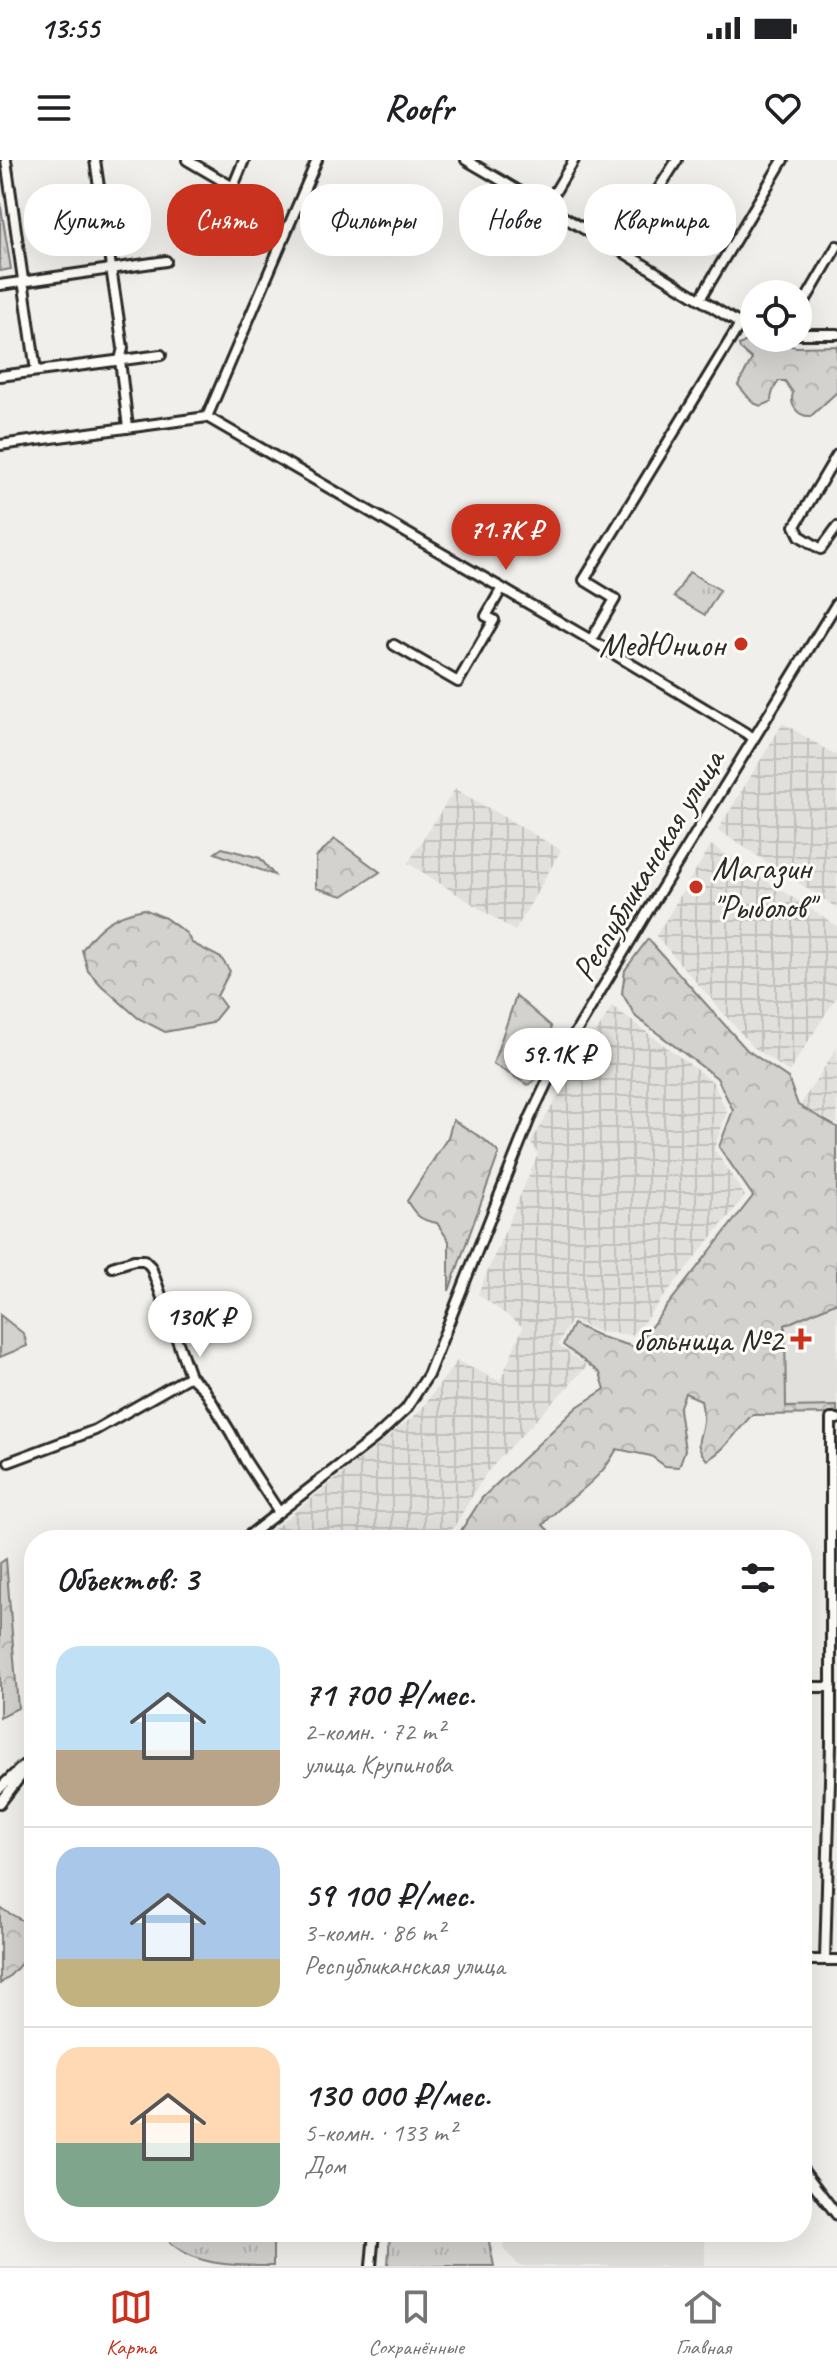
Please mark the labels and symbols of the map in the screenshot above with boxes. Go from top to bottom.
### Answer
pin: 71.7K ₽ [432,504,580,572]
place label: МедЮнион [599,623,728,666]
marker: МедЮнион [732,635,750,653]
street label: Республиканская улица [561,739,735,989]
place label: Магазин "Рыболов" [712,846,821,928]
marker: Магазин "Рыболов" [687,878,705,896]
pin: 59.1K ₽ [484,1028,632,1096]
pin: 130K ₽ [135,1291,265,1359]
place label: больница №2 [633,1318,786,1361]
marker: больница №2 [790,1328,812,1350]

